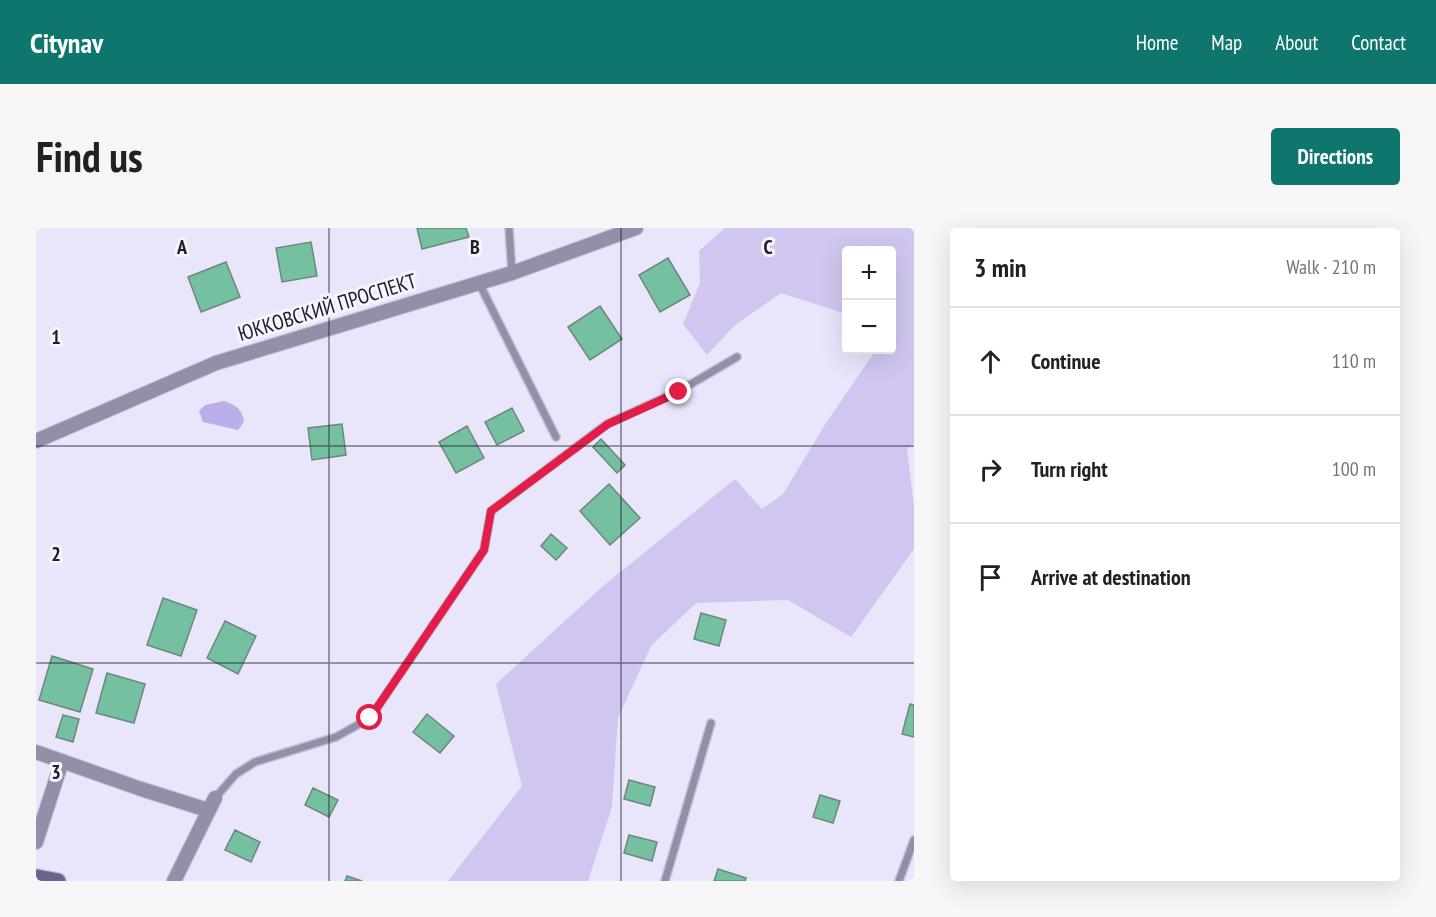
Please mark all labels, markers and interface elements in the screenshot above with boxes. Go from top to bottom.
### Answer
text: Citynav [30,24,103,61]
text: Home [1136,29,1178,56]
text: Map [1211,29,1242,56]
text: About [1275,29,1318,56]
text: Contact [1351,29,1406,56]
button: Directions [1271,128,1400,185]
text: Find us [36,129,143,184]
text: A [176,234,188,260]
text: B [470,234,480,260]
text: C [763,234,773,260]
map controls [842,246,896,354]
button: + [842,246,896,300]
text: 3 min [974,251,1027,284]
text: Walk · 210 m [1286,254,1376,280]
street label: ЮККОВСКИЙ ПРОСПЕКТ [235,267,420,347]
button: − [842,300,896,354]
text: 1 [51,324,61,350]
icon: ahead [974,345,1007,378]
text: Continue [1031,347,1101,375]
text: 110 m [1332,348,1376,374]
route end [665,378,691,404]
icon: right [974,453,1007,486]
text: Turn right [1031,455,1108,483]
text: 100 m [1332,456,1376,482]
text: 2 [51,541,61,567]
icon: arrive [974,561,1007,594]
text: Arrive at destination [1031,563,1191,591]
route start [356,704,382,730]
text: 3 [51,759,61,785]

